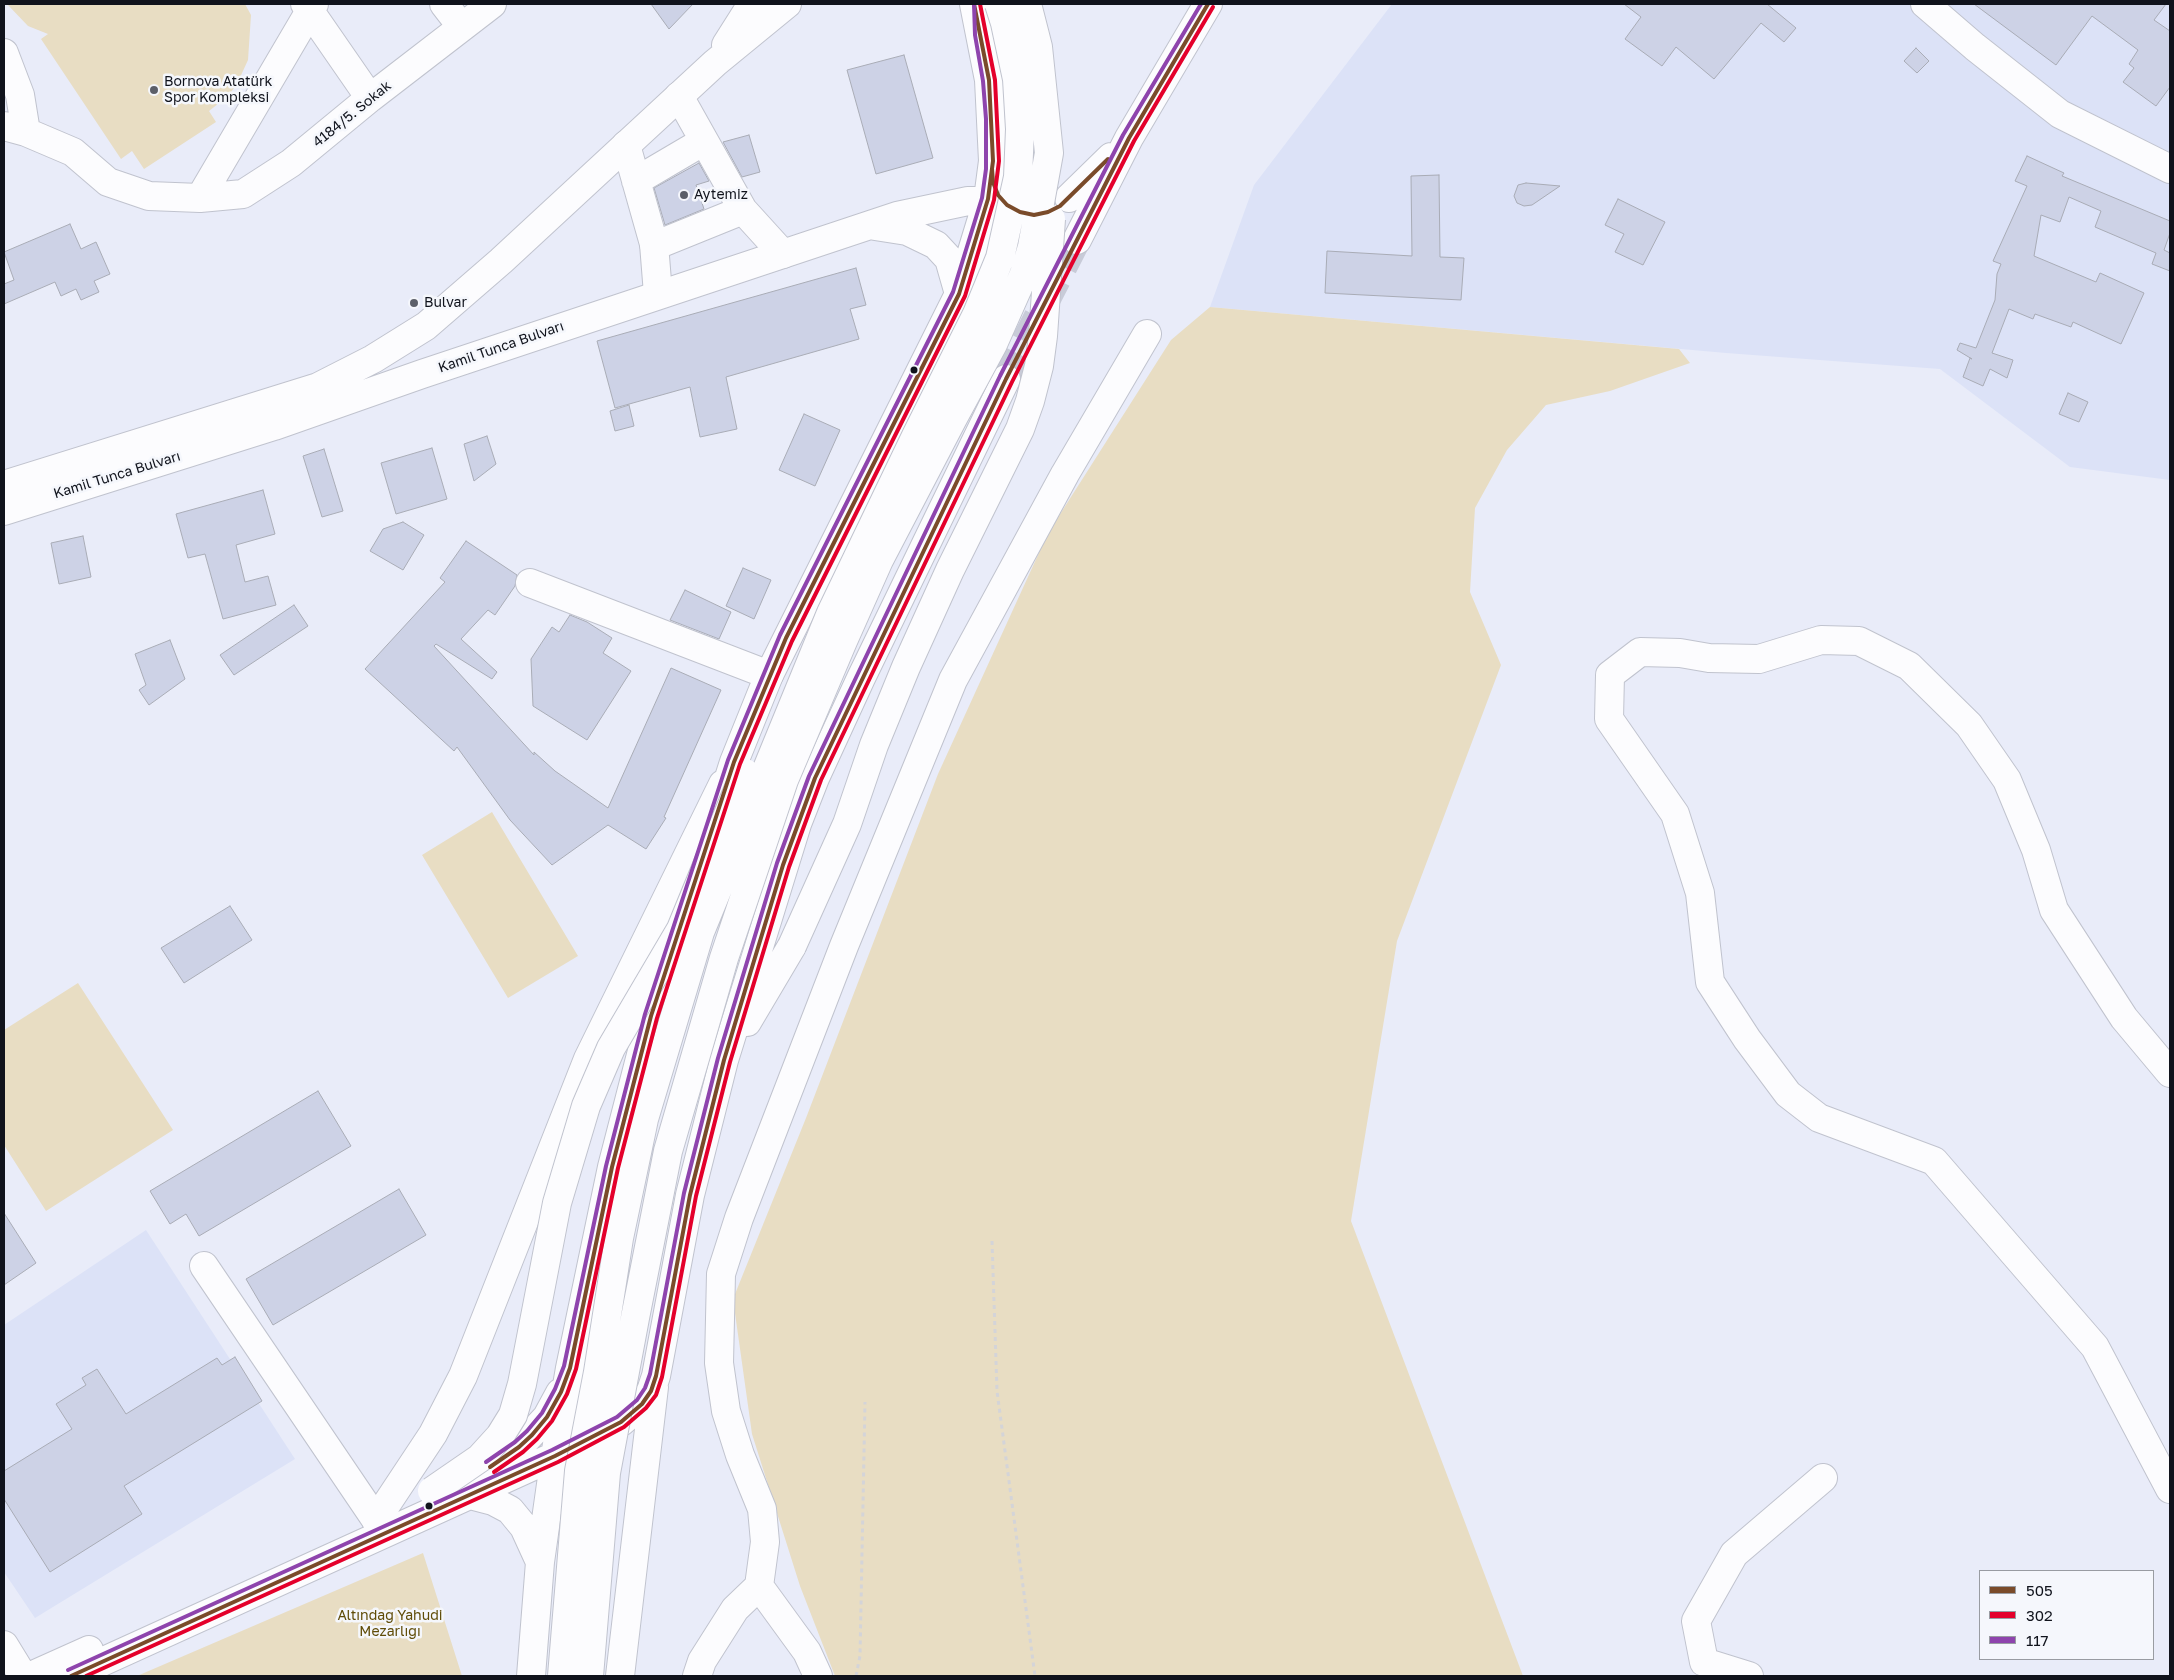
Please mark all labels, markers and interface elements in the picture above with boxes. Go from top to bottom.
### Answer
place label: Bornova Atatürk Spor Kompleksi [164,74,272,106]
street label: 4184/5. Sokak [309,77,395,151]
marker: Bornova Atatürk Spor Kompleksi [148,84,160,96]
place label: Aytemiz [694,187,748,203]
marker: Aytemiz [678,189,690,201]
place label: Bulvar [424,295,467,311]
marker: Bulvar [408,297,420,309]
street label: Kamil Tunca Bulvarı [436,318,566,376]
unlabelled marker [909,365,919,375]
street label: Kamil Tunca Bulvarı [52,448,182,502]
unlabelled marker [424,1501,434,1511]
legend [1979,1570,2154,1660]
text: 505 [2026,1581,2053,1599]
text: 302 [2026,1606,2053,1624]
park label: Altındağ Yahudi Mezarlığı [337,1608,443,1640]
text: 117 [2026,1631,2049,1649]

